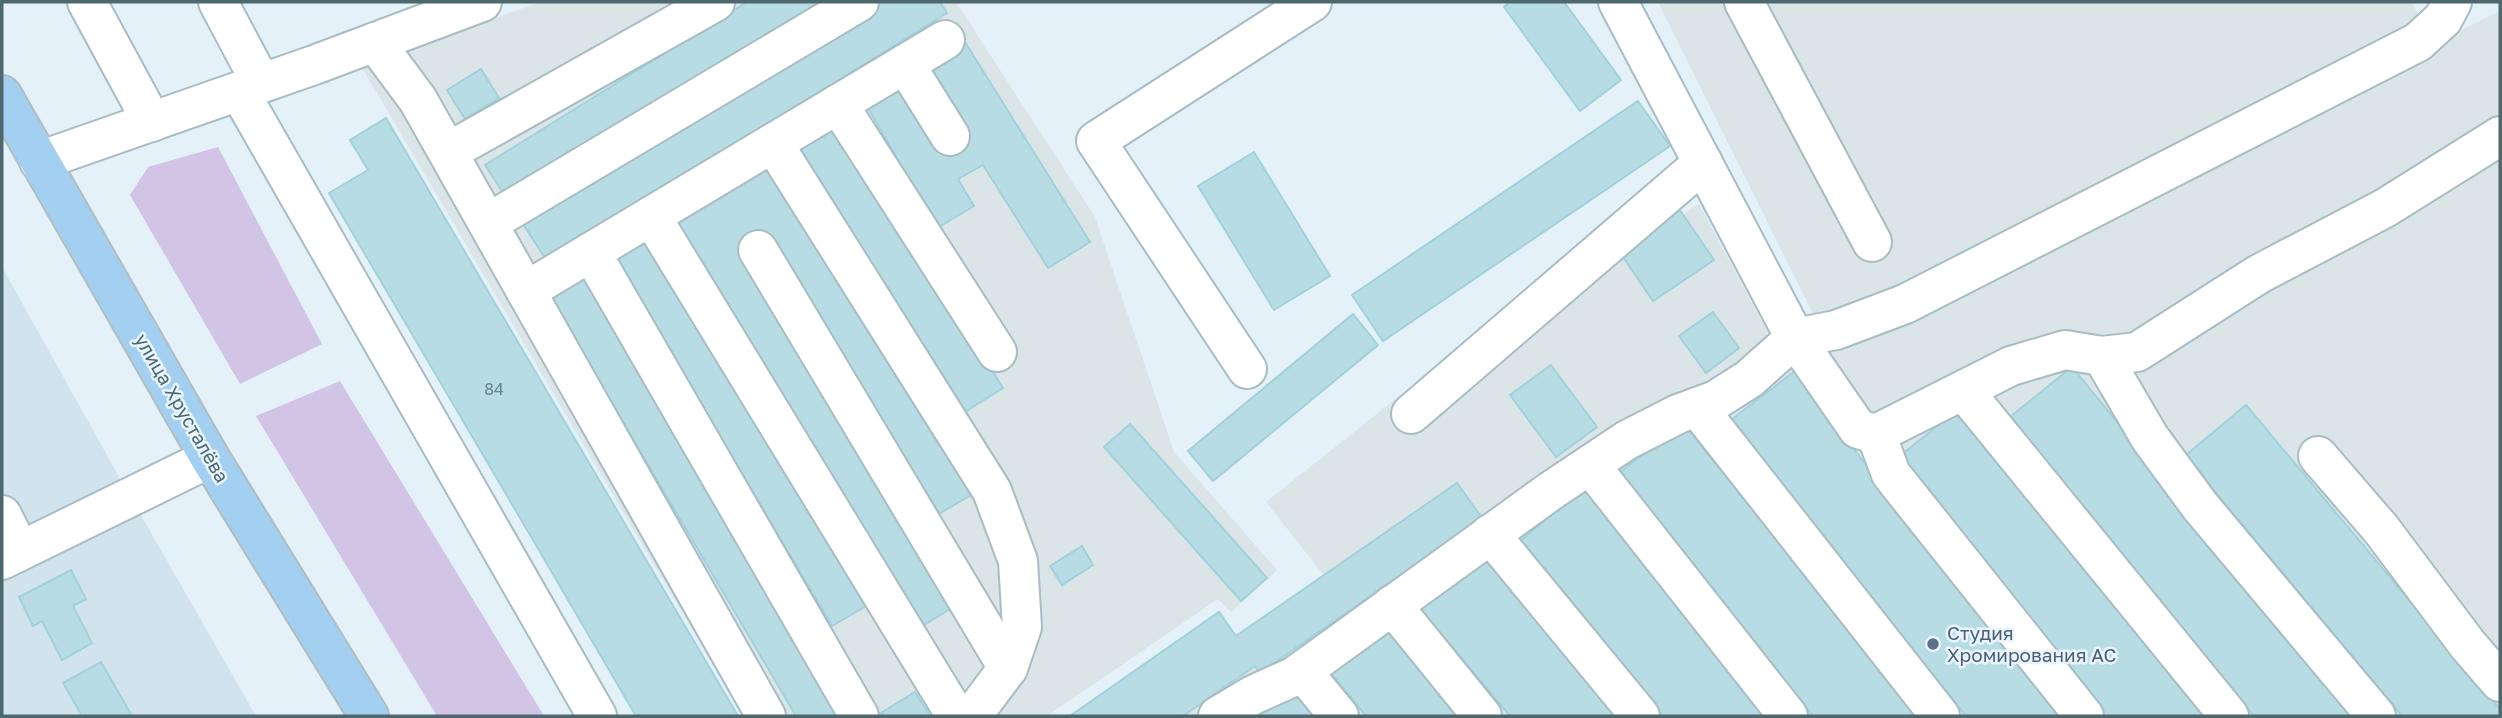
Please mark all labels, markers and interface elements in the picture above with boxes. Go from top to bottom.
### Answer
street label: улица Хрусталёва [130,329,234,486]
house number: 84 [484,379,504,399]
place label: Студия Хромирования АС [1947,621,2116,666]
marker: Студия Хромирования АС [1925,636,1941,652]

